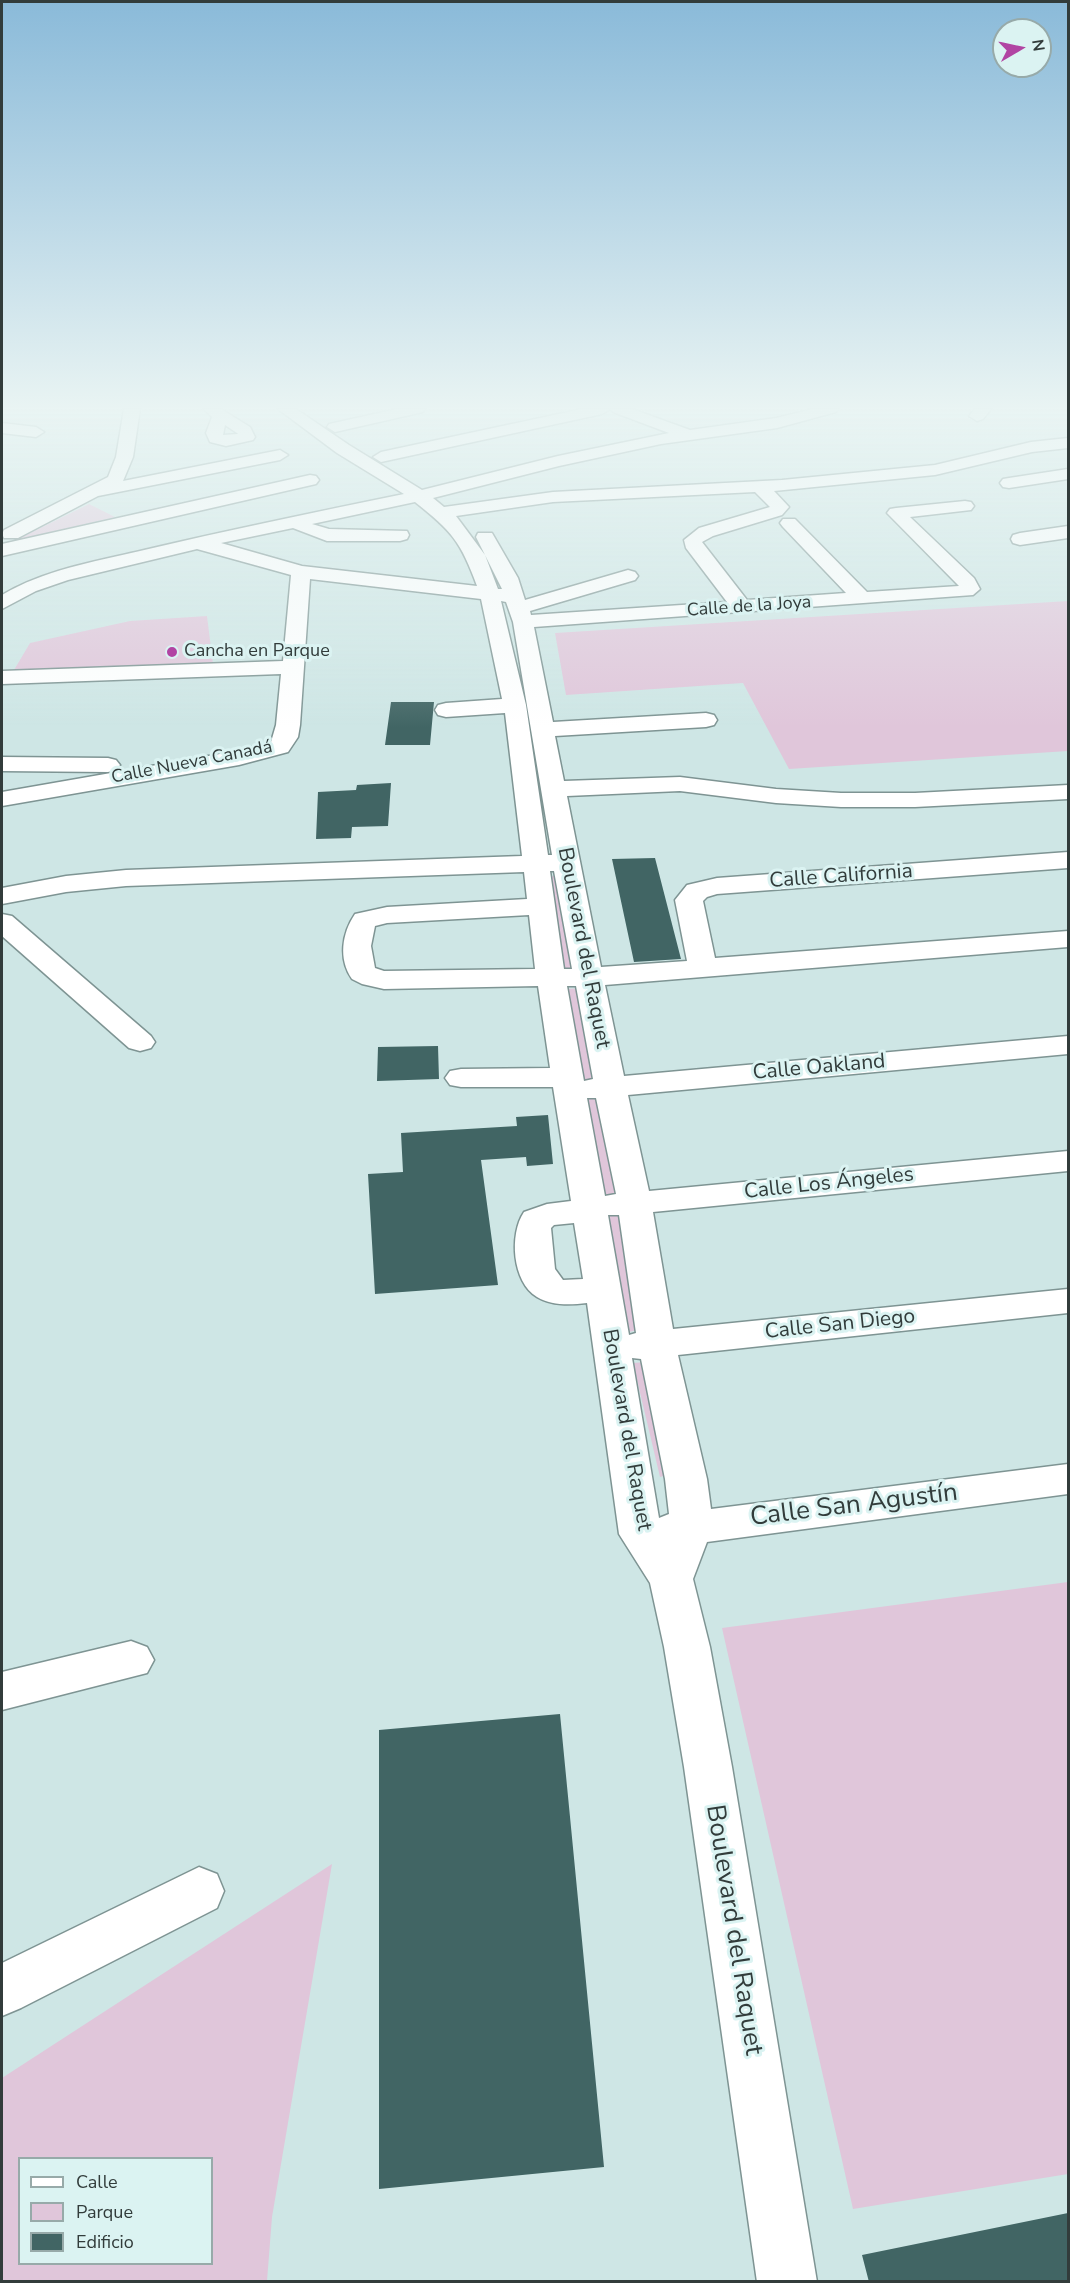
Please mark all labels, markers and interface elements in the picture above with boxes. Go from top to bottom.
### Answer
north arrow [992,18,1052,78]
text: N [1026,38,1050,53]
street label: Calle de la Joya [686,592,812,622]
place label: Cancha en Parque [184,641,330,663]
marker: Cancha en Parque [165,645,179,659]
street label: Calle Nueva Canadá [110,737,274,789]
street label: Boulevard del Raquet [551,845,615,1051]
street label: Calle California [768,859,914,895]
street label: Calle Oakland [752,1050,886,1086]
street label: Calle Los Ángeles [743,1163,915,1205]
street label: Calle San Diego [764,1305,916,1345]
street label: Boulevard del Raquet [596,1327,656,1533]
street label: Calle San Agustín [748,1478,960,1534]
street label: Boulevard del Raquet [698,1803,768,2057]
legend [18,2157,213,2265]
text: Calle [76,2170,118,2194]
text: Parque [76,2200,133,2224]
text: Edificio [76,2230,134,2254]

